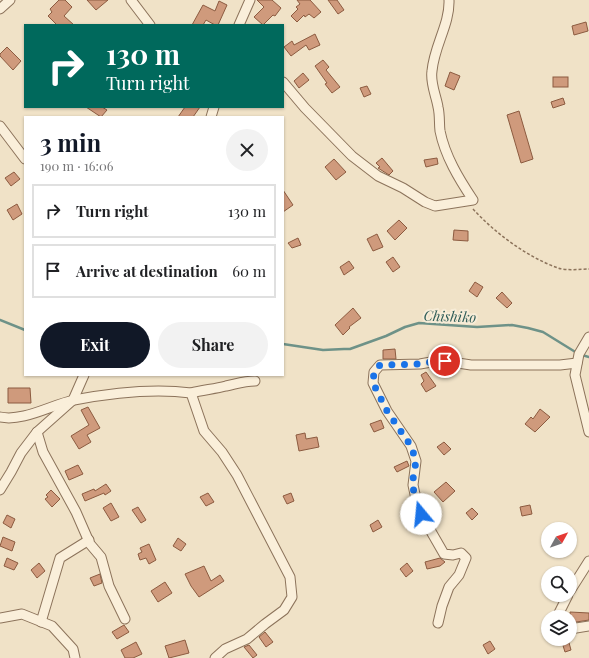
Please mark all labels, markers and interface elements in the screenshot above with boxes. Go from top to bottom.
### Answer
text: 130 m [106,35,180,72]
icon: right [40,40,92,92]
text: Turn right [106,71,189,95]
text: 3 min [40,126,101,158]
button: close [226,129,268,171]
text: 190 m · 16:06 [40,157,113,174]
icon: right [42,200,64,222]
text: Turn right [76,201,149,221]
text: 130 m [228,201,266,221]
icon: arrive [42,260,64,282]
text: Arrive at destination [76,261,218,281]
text: 60 m [232,261,266,281]
water label: Chishiko [423,306,477,326]
button: Exit [40,322,150,368]
button: Share [158,322,268,368]
pin [428,344,462,378]
icon: arrive [434,350,456,372]
position arrow [400,493,442,535]
north arrow [541,522,577,558]
map controls [541,522,577,646]
button: search [541,566,577,602]
button: layers [541,610,577,646]

